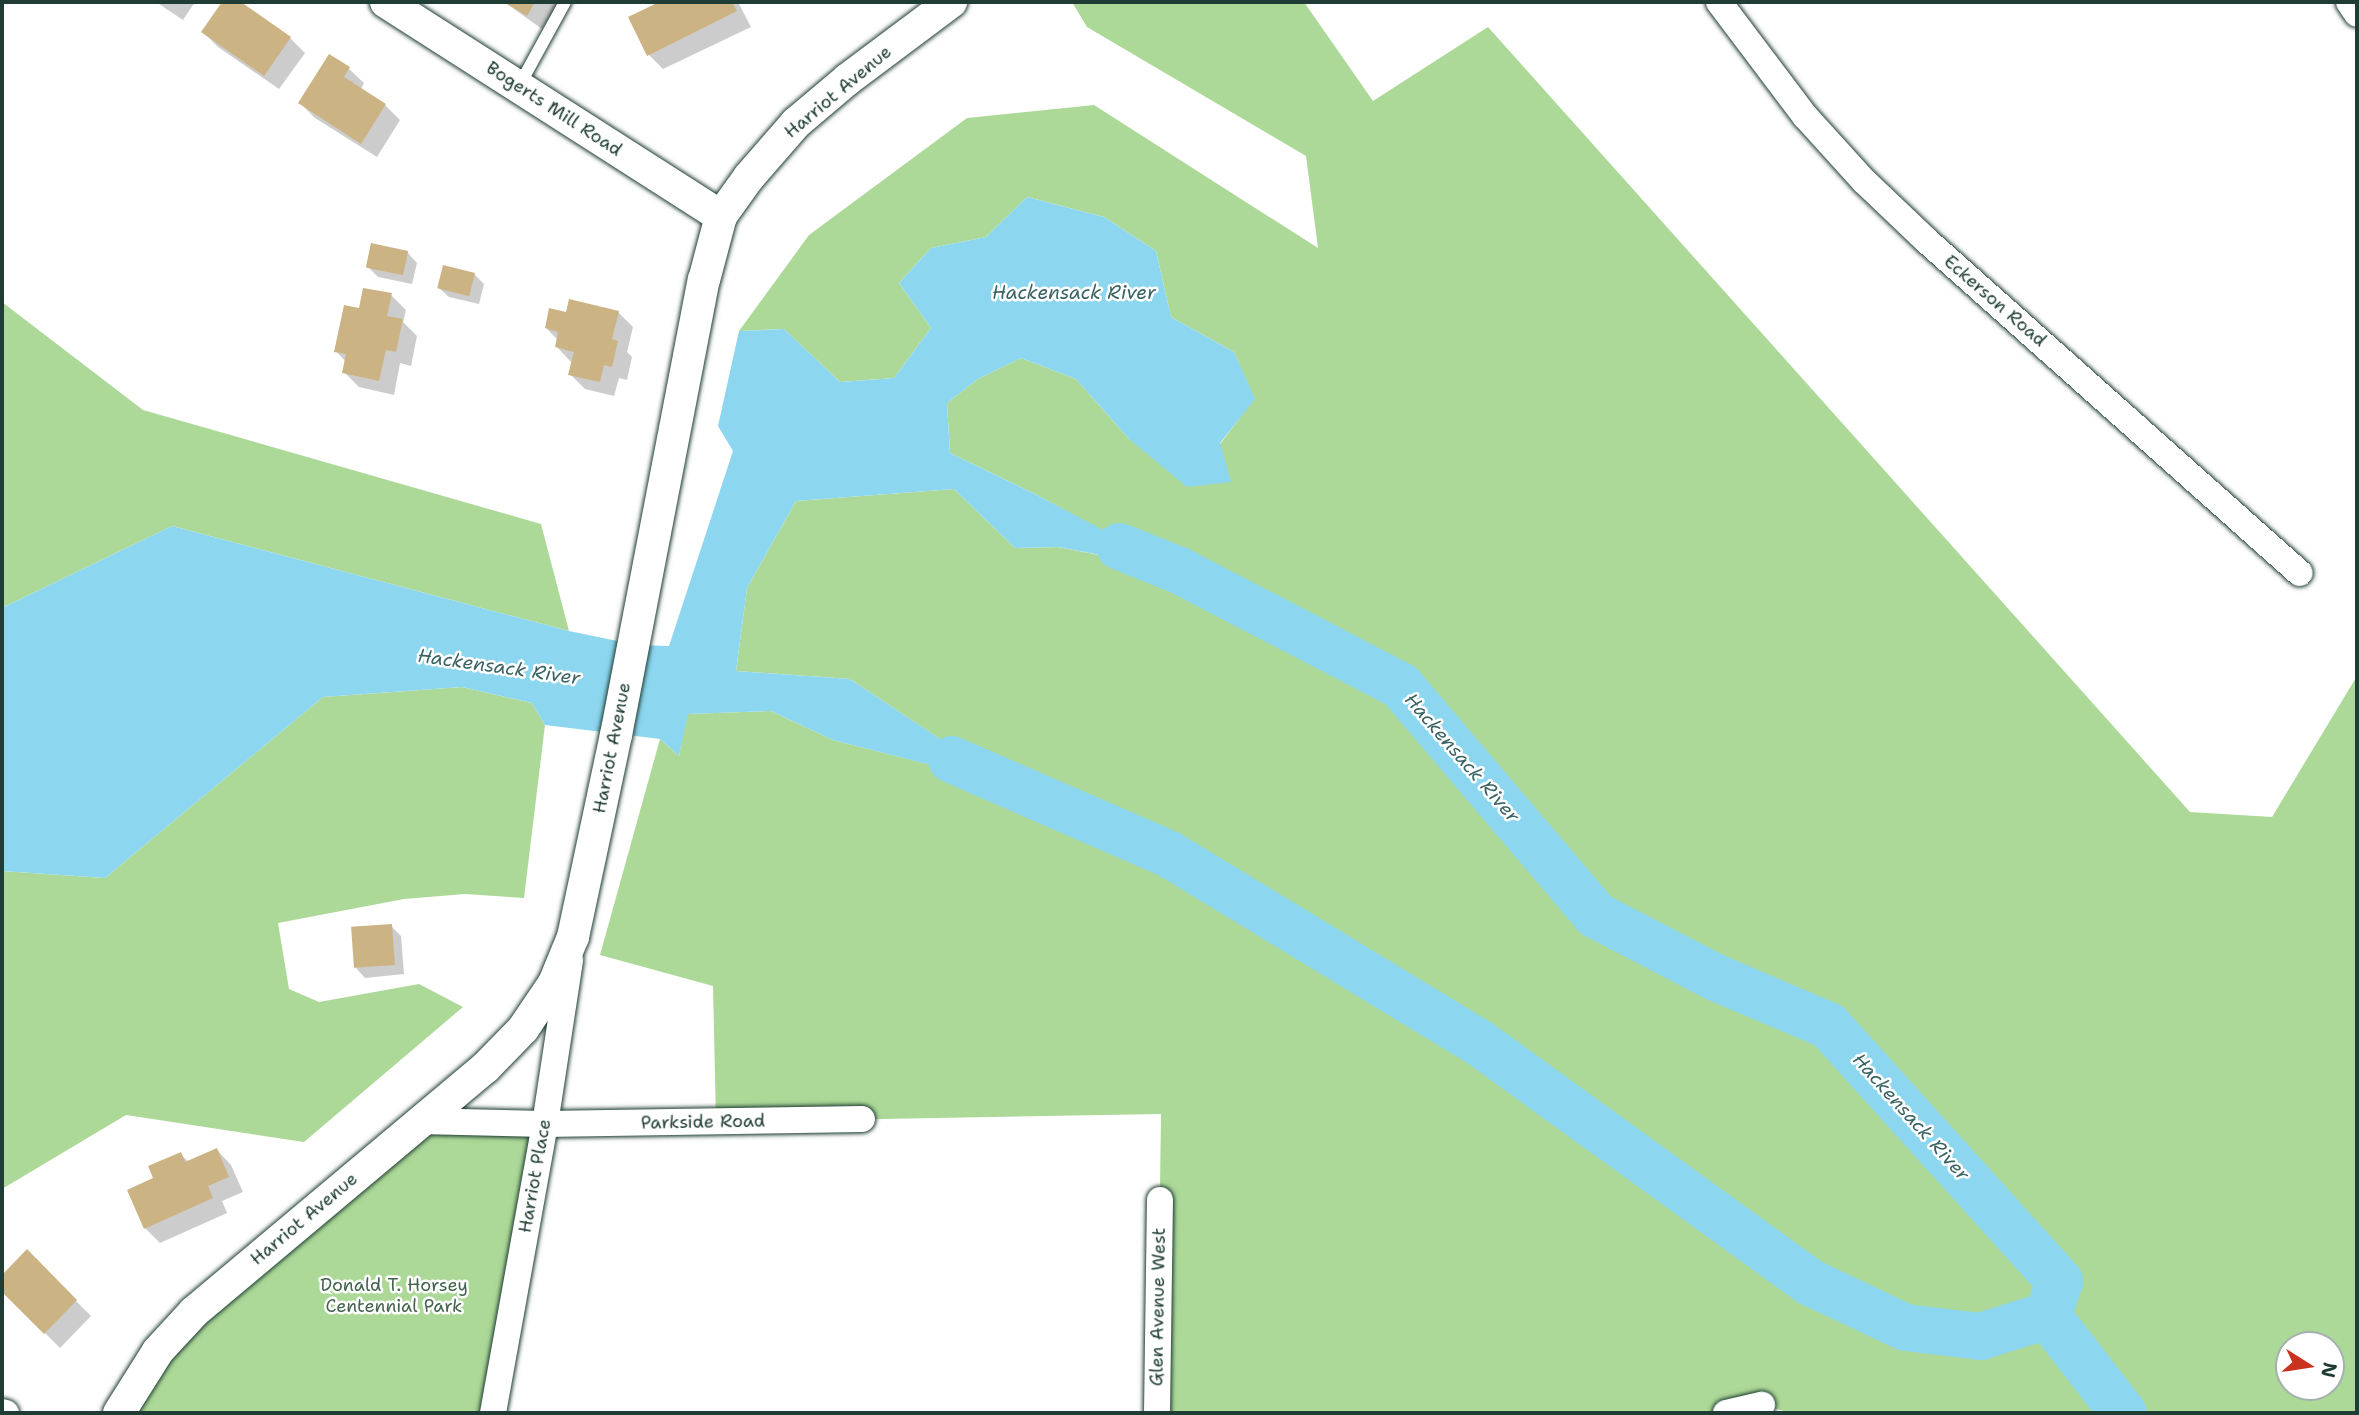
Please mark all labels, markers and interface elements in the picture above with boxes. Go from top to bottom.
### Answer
street label: Harriot Avenue [780,41,896,143]
street label: Bogerts Mill Road [482,57,626,161]
street label: Eckerson Road [1939,251,2051,351]
water label: Hackensack River [992,282,1156,304]
water label: Hackensack River [416,644,582,690]
street label: Harriot Avenue [589,681,635,815]
water label: Hackensack River [1400,689,1524,827]
water label: Hackensack River [1848,1048,1974,1186]
street label: Parkside Road [641,1110,765,1134]
street label: Harriot Place [514,1117,556,1235]
street label: Harriot Avenue [246,1168,362,1270]
street label: Glen Avenue West [1146,1228,1170,1386]
park label: Donald T. Horsey Centennial Park [320,1275,468,1318]
north arrow [2275,1331,2345,1401]
text: N [2315,1360,2343,1380]

